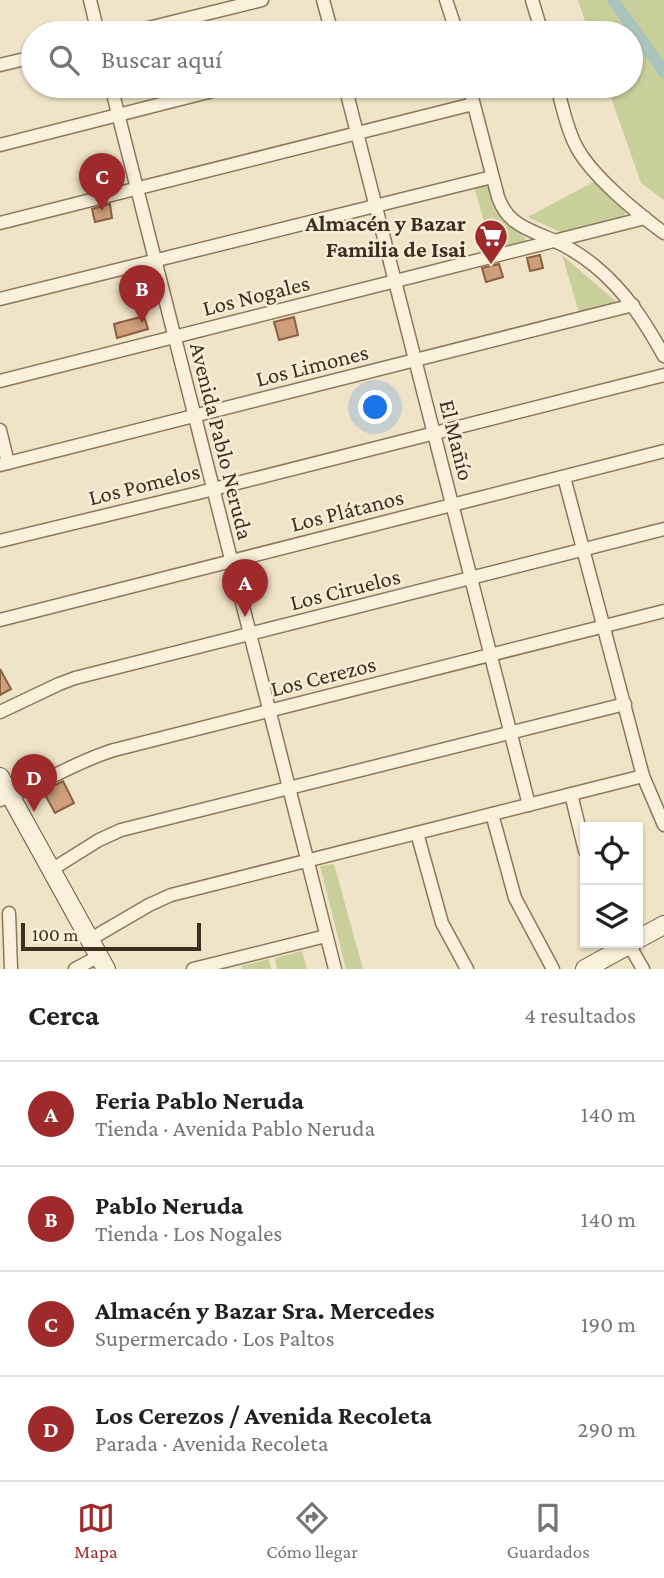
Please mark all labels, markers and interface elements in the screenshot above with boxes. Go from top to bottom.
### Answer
search box [21,21,643,98]
icon: search [45,41,83,79]
text: Buscar aquí [101,45,222,74]
pin: C [79,153,125,211]
place label: Almacén y Bazar Familia de Isai [304,210,466,262]
supermarket icon: Almacén y Bazar Familia de Isai [472,217,510,266]
pin: B [119,265,165,323]
street label: Los Nogales [200,269,312,321]
street label: Los Limones [253,338,371,392]
street label: Avenida Pablo Neruda [185,340,259,543]
your location [358,390,392,424]
street label: El Mañío [434,397,480,483]
street label: Los Pomelos [86,458,202,510]
street label: Los Plátanos [288,483,406,537]
pin: A [222,559,268,617]
street label: Los Ciruelos [287,563,403,615]
street label: Los Cerezos [268,650,378,702]
pin: D [11,754,57,812]
map controls [580,822,643,948]
button: locate [580,822,643,885]
button: layers [580,885,643,948]
scale bar [21,920,201,952]
text: 100 m [32,924,79,945]
text: Cerca [28,998,99,1031]
text: 4 resultados [524,1002,636,1028]
text: Feria Pablo Neruda [95,1086,304,1115]
text: A [44,1101,58,1127]
text: 140 m [581,1101,636,1127]
text: Tienda · Avenida Pablo Neruda [95,1115,375,1141]
text: Pablo Neruda [95,1191,244,1220]
text: B [44,1206,58,1232]
text: 140 m [581,1206,636,1232]
text: Tienda · Los Nogales [95,1220,282,1246]
text: Almacén y Bazar Sra. Mercedes [95,1296,435,1325]
text: C [44,1311,58,1337]
text: 190 m [581,1311,636,1337]
text: Supermercado · Los Paltos [95,1325,334,1351]
text: Los Cerezos / Avenida Recoleta [95,1401,432,1430]
text: D [43,1416,59,1442]
text: 290 m [578,1416,636,1442]
text: Parada · Avenida Recoleta [95,1430,328,1456]
tab: Mapa [74,1499,118,1562]
tab: Cómo llegar [266,1499,358,1562]
tab: Guardados [507,1499,590,1562]

